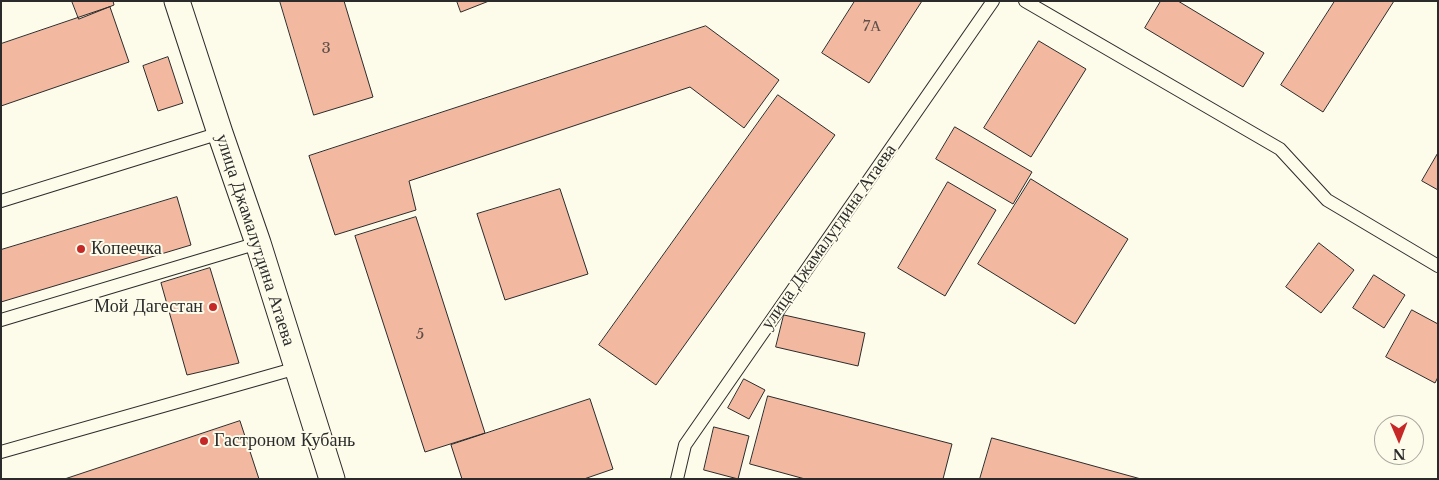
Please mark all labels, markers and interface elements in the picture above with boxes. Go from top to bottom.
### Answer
house number: 7А [863,18,881,36]
house number: 3 [321,40,331,58]
street label: улица Джамалутдина Атаева [211,131,299,349]
street label: улица Джамалутдина Атаева [757,140,901,334]
place label: Копеечка [91,238,162,260]
marker: Копеечка [75,243,87,255]
place label: Мой Дагестан [94,296,203,318]
marker: Мой Дагестан [207,301,219,313]
house number: 5 [416,326,424,344]
north arrow [1374,415,1424,465]
place label: Гастроном Кубань [214,430,355,452]
marker: Гастроном Кубань [198,435,210,447]
text: N [1393,445,1406,463]

